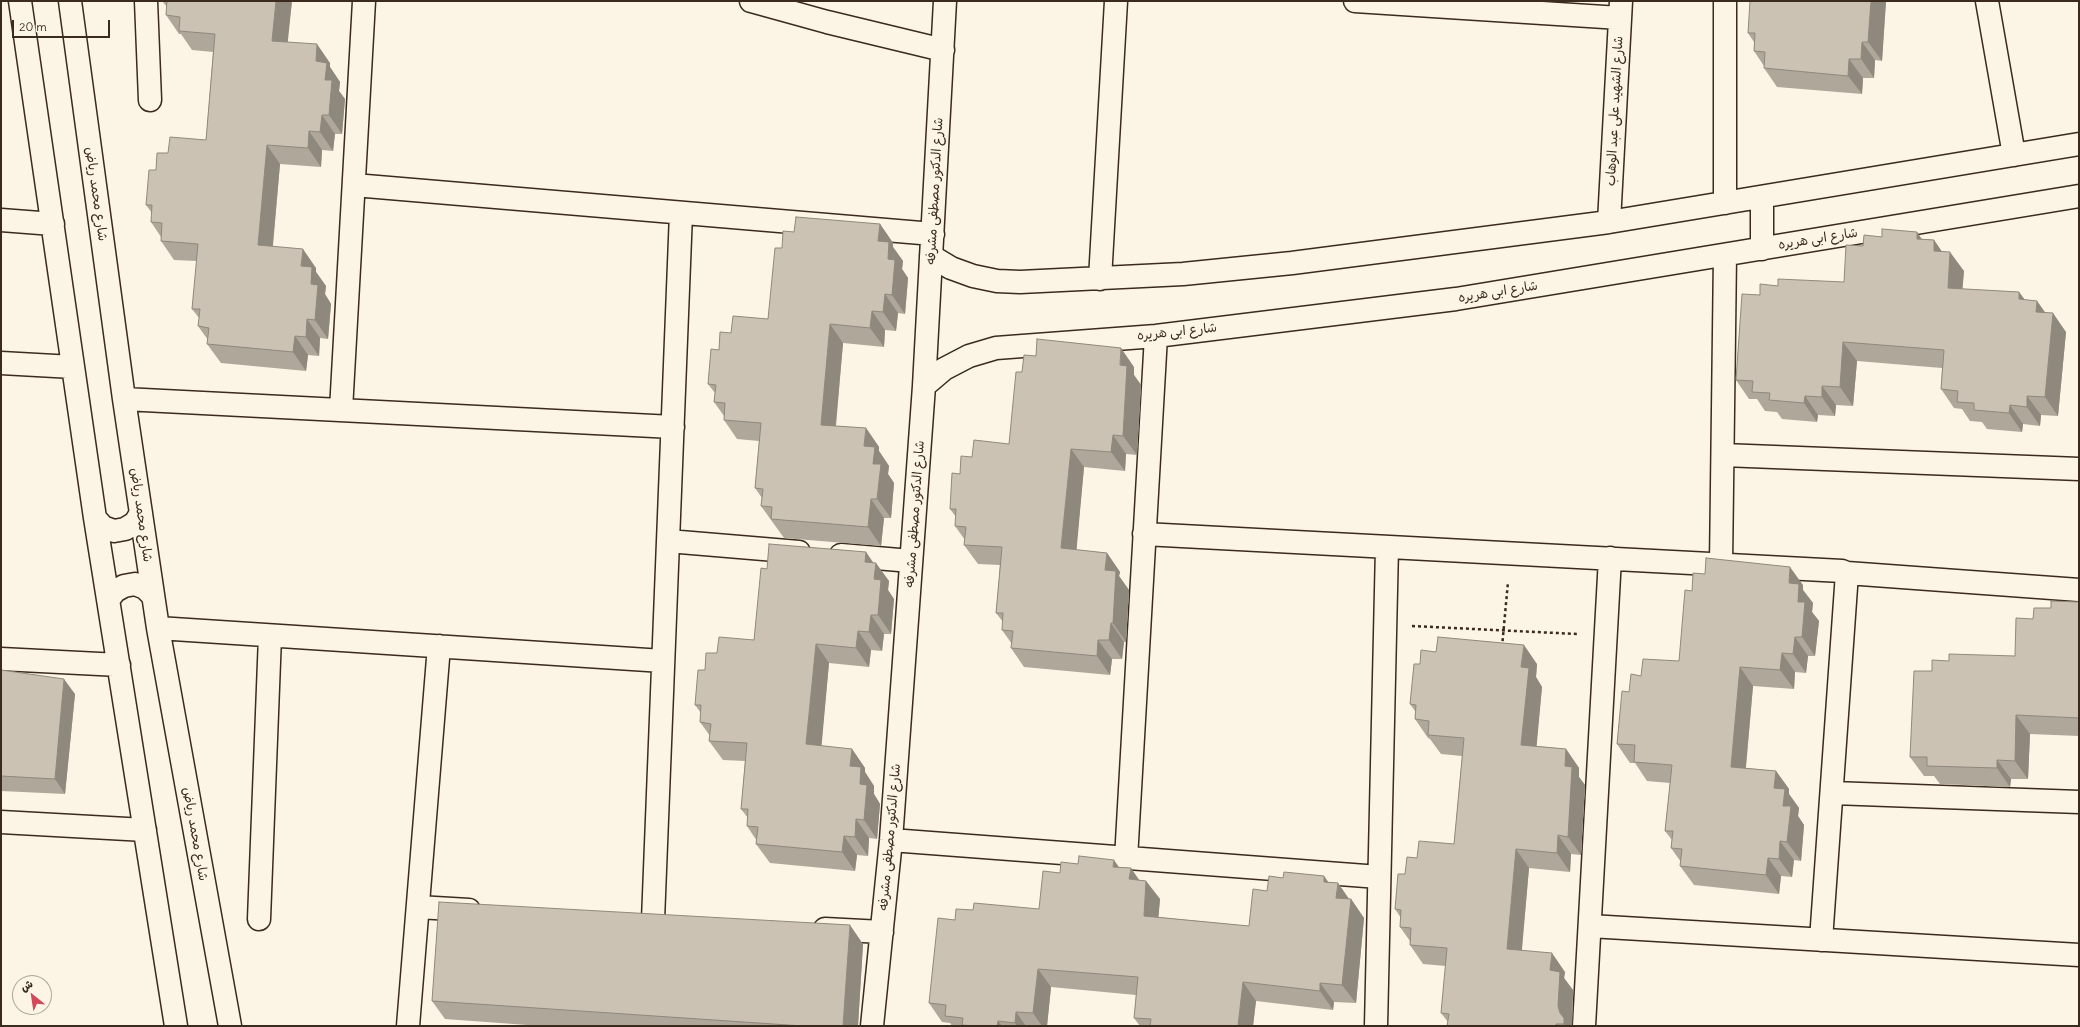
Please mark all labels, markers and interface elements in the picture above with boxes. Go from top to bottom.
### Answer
scale bar [14,12,112,38]
text: 20 m [19,19,47,34]
street label: شارع الشهيد على عبد الوهاب [1603,36,1627,186]
street label: شارع الدكتور مصطفى مشرفه [923,117,947,265]
street label: شارع محمد رياض [82,146,110,242]
street label: شارع ابى هريره [1777,225,1859,253]
street label: شارع ابى هريره [1457,278,1539,306]
street label: شارع ابى هريره [1136,320,1218,344]
street label: شارع الدكتور مصطفى مشرفه [902,440,928,588]
street label: شارع محمد رياض [127,467,155,563]
street label: شارع الدكتور مصطفى مشرفه [876,763,904,911]
street label: شارع محمد رياض [179,786,211,882]
north arrow [12,975,52,1015]
text: ش [18,976,35,995]

